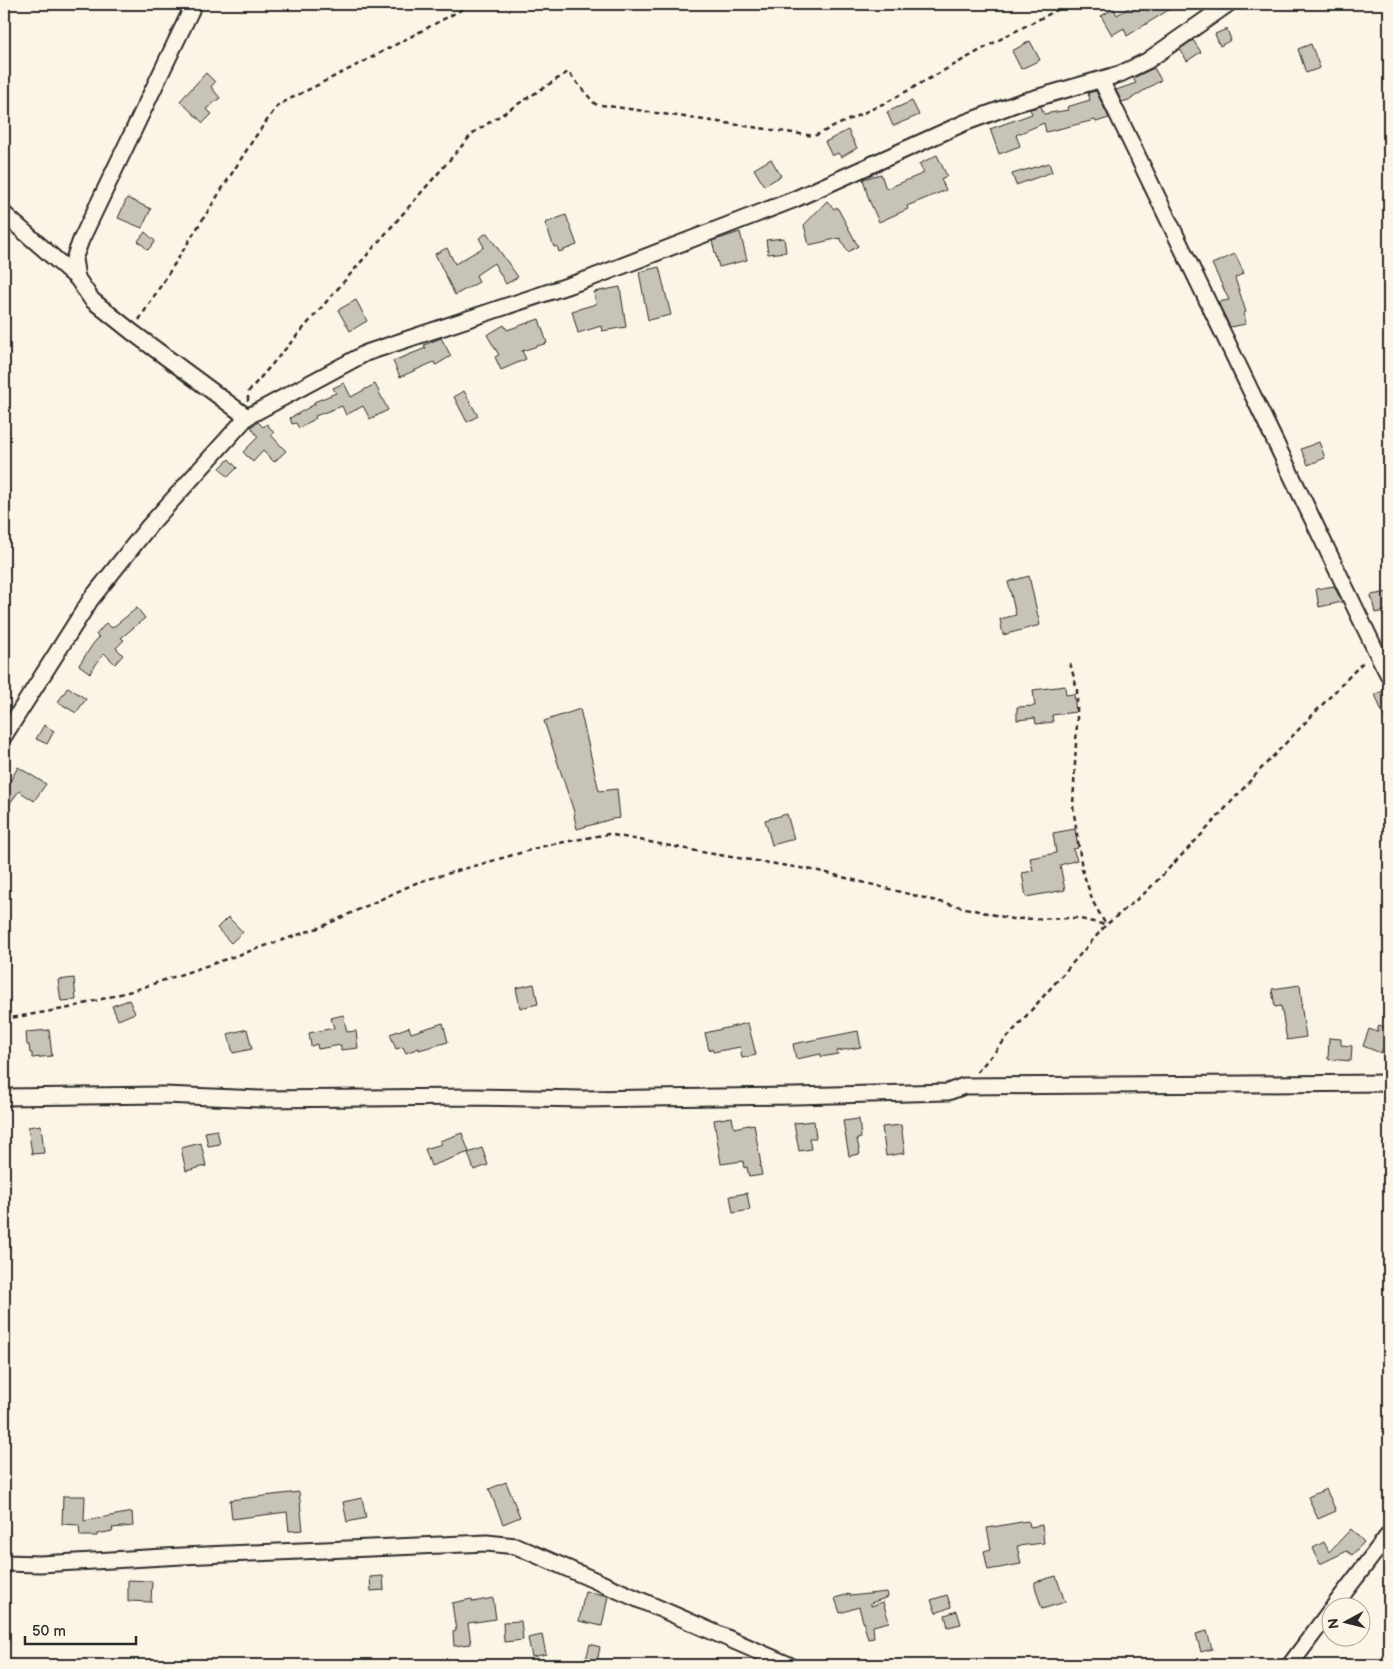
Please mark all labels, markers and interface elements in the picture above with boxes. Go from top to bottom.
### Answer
north arrow [1320,1596,1370,1646]
scale bar [25,1614,136,1646]
text: N [1325,1617,1343,1630]
text: 50 m [32,1622,66,1641]

